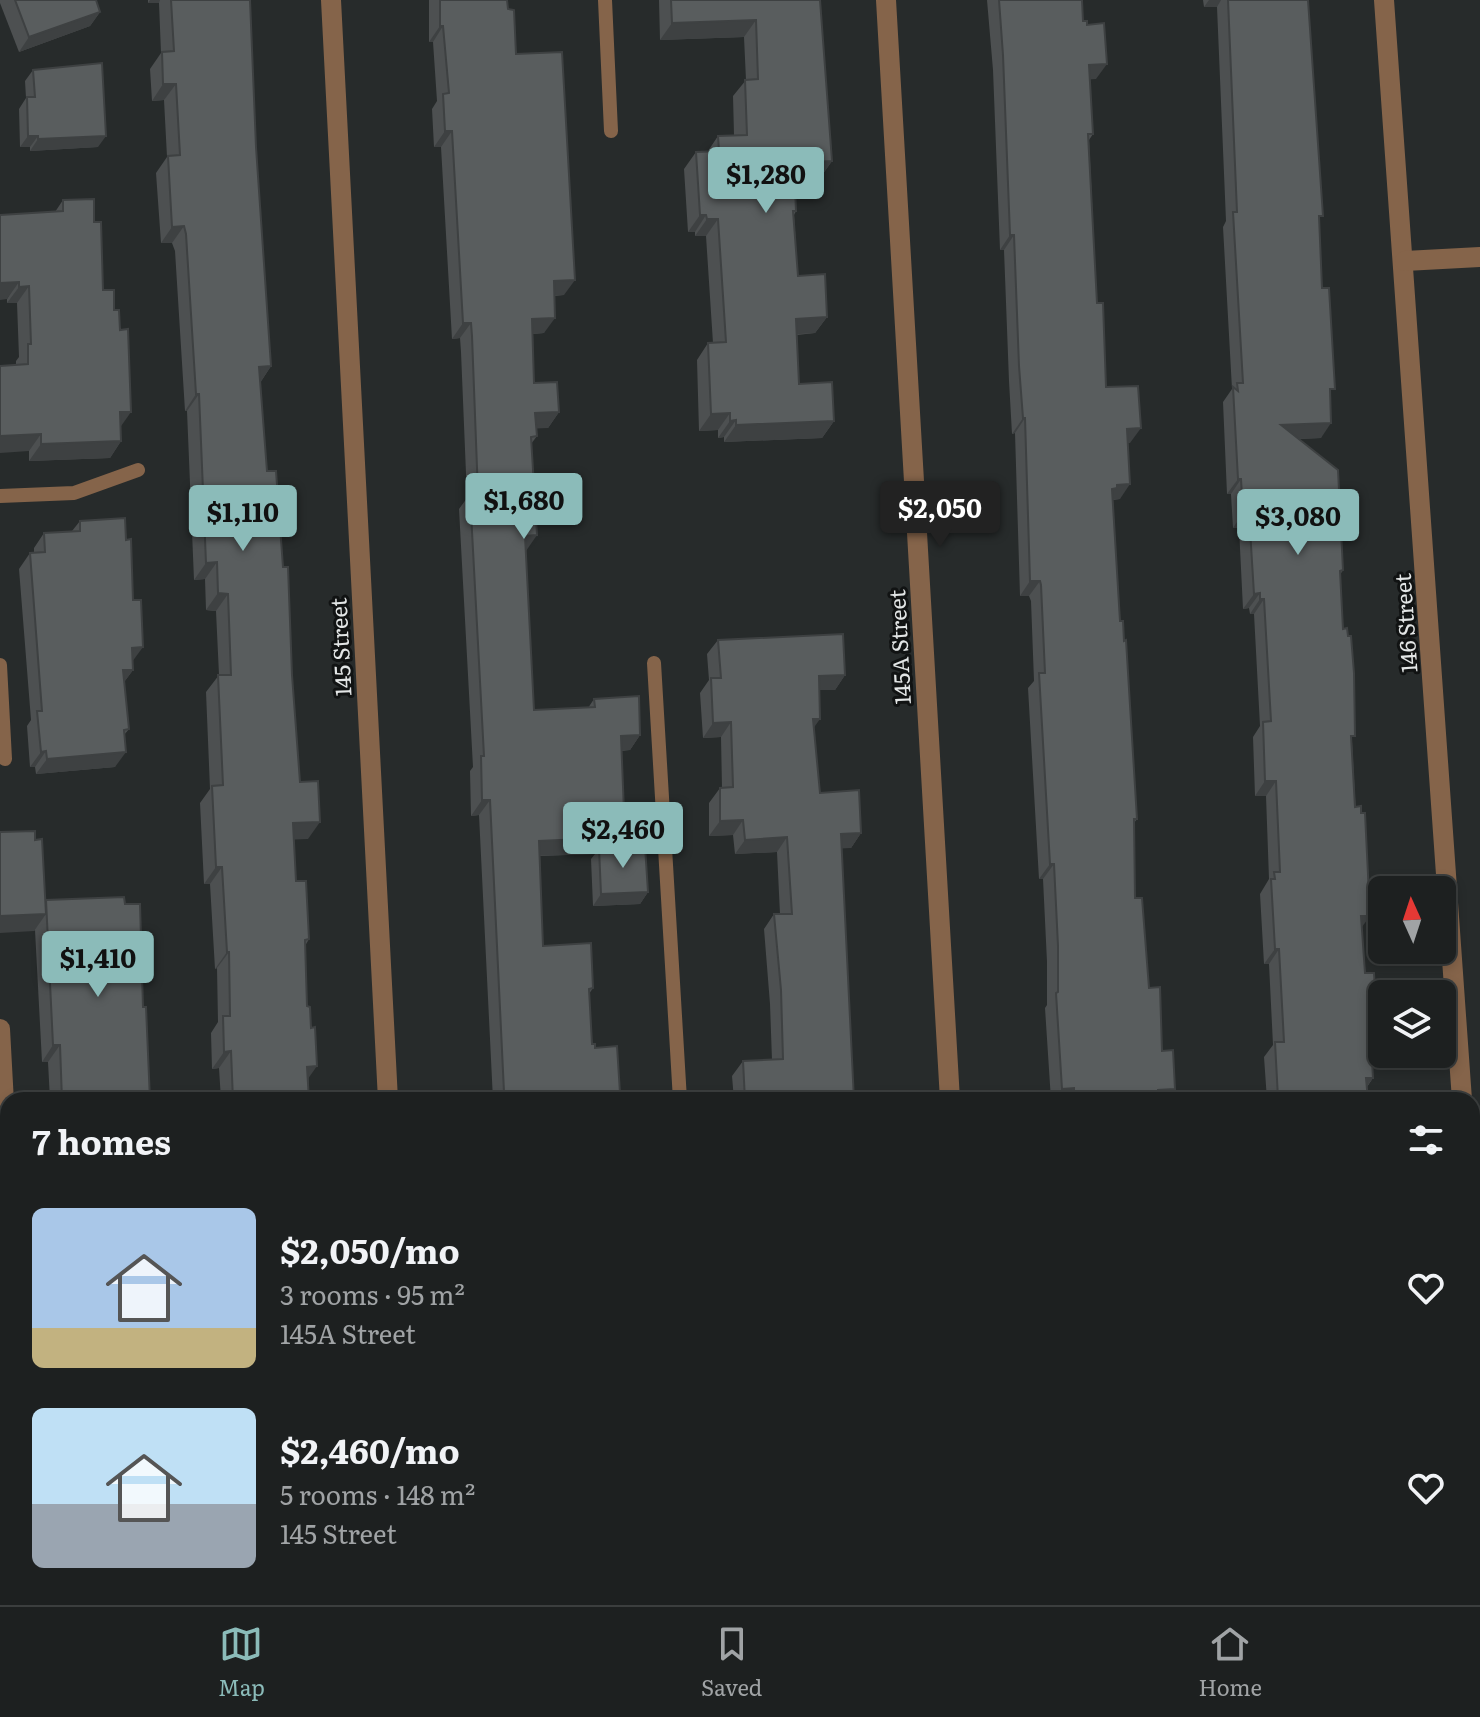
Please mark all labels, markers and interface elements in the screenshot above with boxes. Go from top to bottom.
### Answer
pin: $1,280 [701,147,831,215]
text: $1,280 [726,153,806,192]
pin: $1,680 [459,473,589,541]
text: $1,680 [483,479,565,518]
pin: $2,050 [875,481,1005,549]
pin: $1,110 [178,485,308,553]
text: $2,050 [898,487,982,526]
pin: $3,080 [1233,489,1363,557]
text: $1,110 [207,491,279,530]
text: $3,080 [1255,495,1341,534]
street label: 146 Street [1385,572,1424,674]
street label: 145A Street [879,589,918,705]
street label: 145 Street [320,597,359,697]
pin: $2,460 [558,802,688,870]
text: $2,460 [581,808,665,847]
north arrow [1368,876,1456,964]
map controls [1368,876,1456,1068]
pin: $1,410 [33,931,163,999]
text: $1,410 [60,937,136,976]
button: layers [1368,980,1456,1068]
text: 7 homes [32,1115,171,1165]
icon: filters [1404,1118,1448,1162]
text: $2,050/mo [280,1224,460,1274]
icon: home [96,1240,192,1336]
icon: heart [1404,1266,1448,1310]
text: 3 rooms · 95 m² [280,1274,465,1313]
text: 145A Street [280,1313,416,1352]
text: $2,460/mo [280,1424,460,1474]
icon: home [96,1440,192,1536]
icon: heart [1404,1466,1448,1510]
text: 5 rooms · 148 m² [280,1474,475,1513]
text: 145 Street [280,1513,397,1552]
tab: Map [218,1622,265,1703]
tab: Saved [701,1622,762,1703]
tab: Home [1198,1622,1262,1703]

